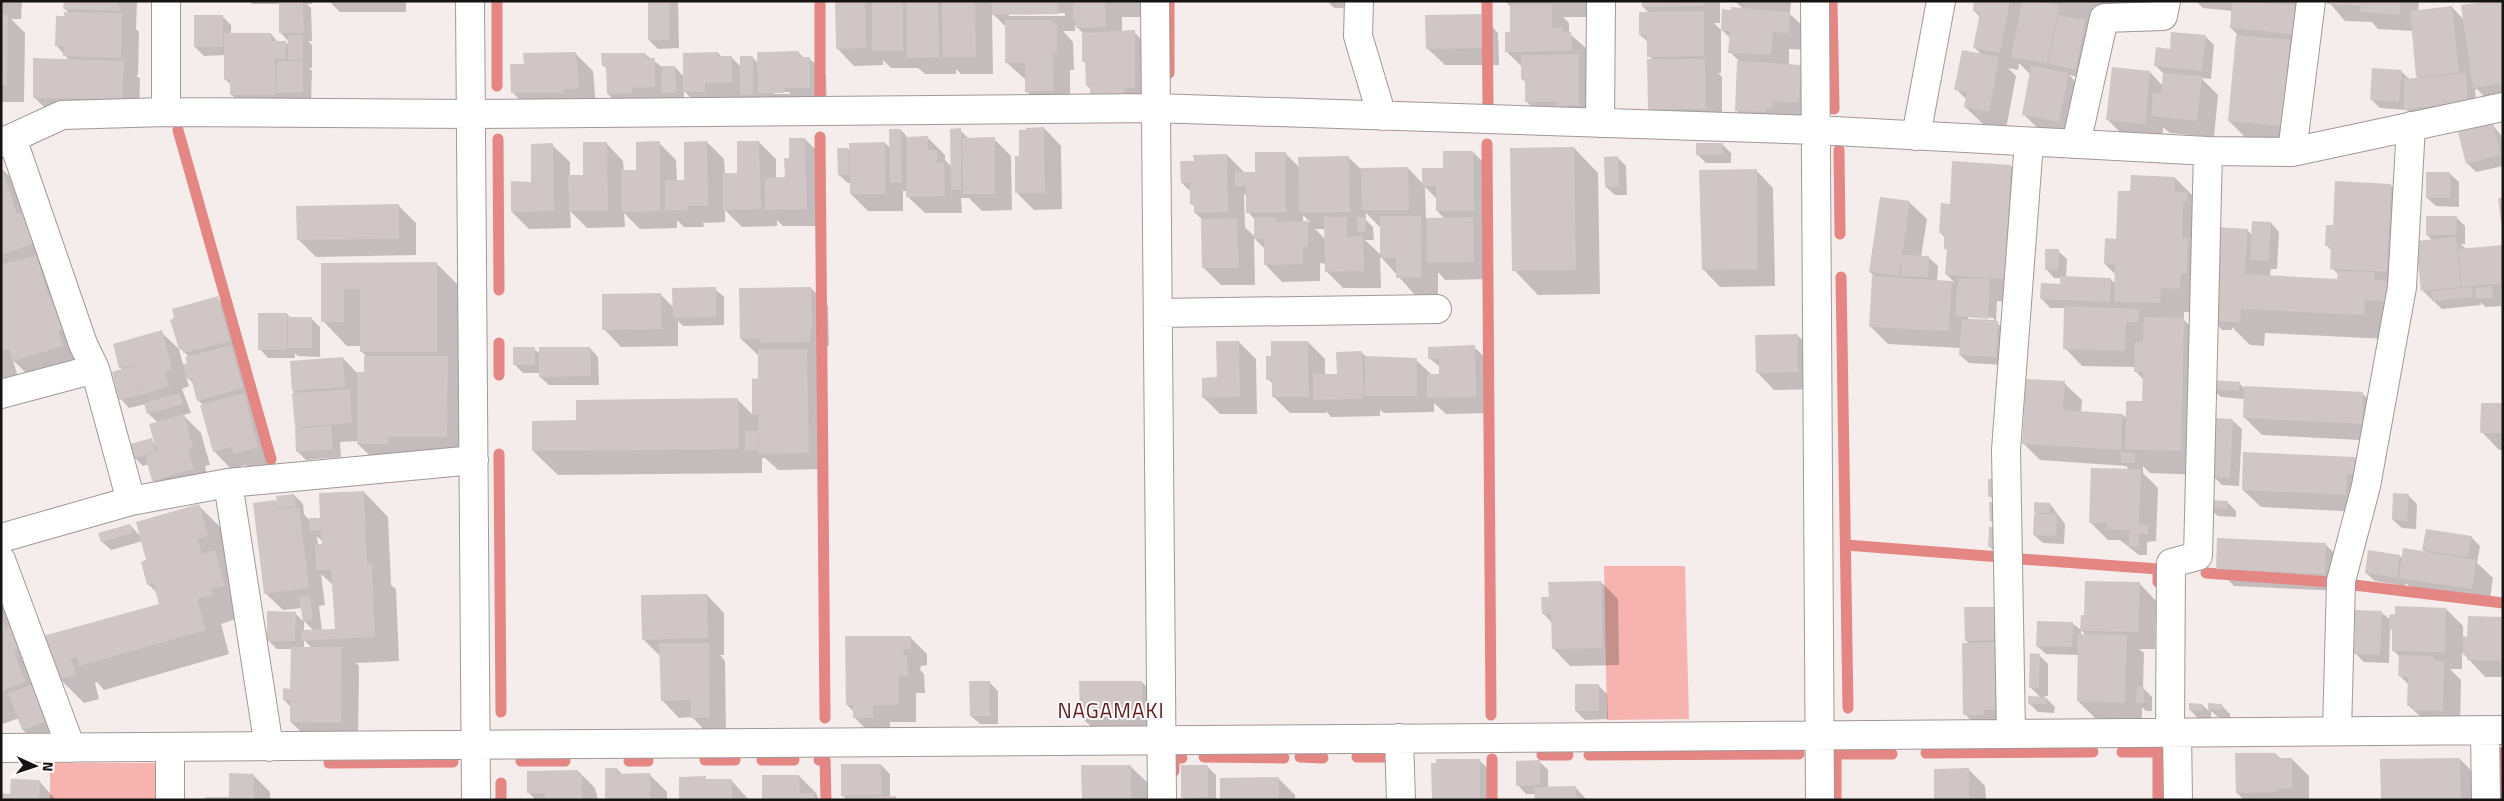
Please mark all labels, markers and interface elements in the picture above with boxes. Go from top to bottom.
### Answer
district label: NAGAMAKI [1057,694,1165,726]
north arrow [10,741,60,791]
text: N [38,761,59,772]

